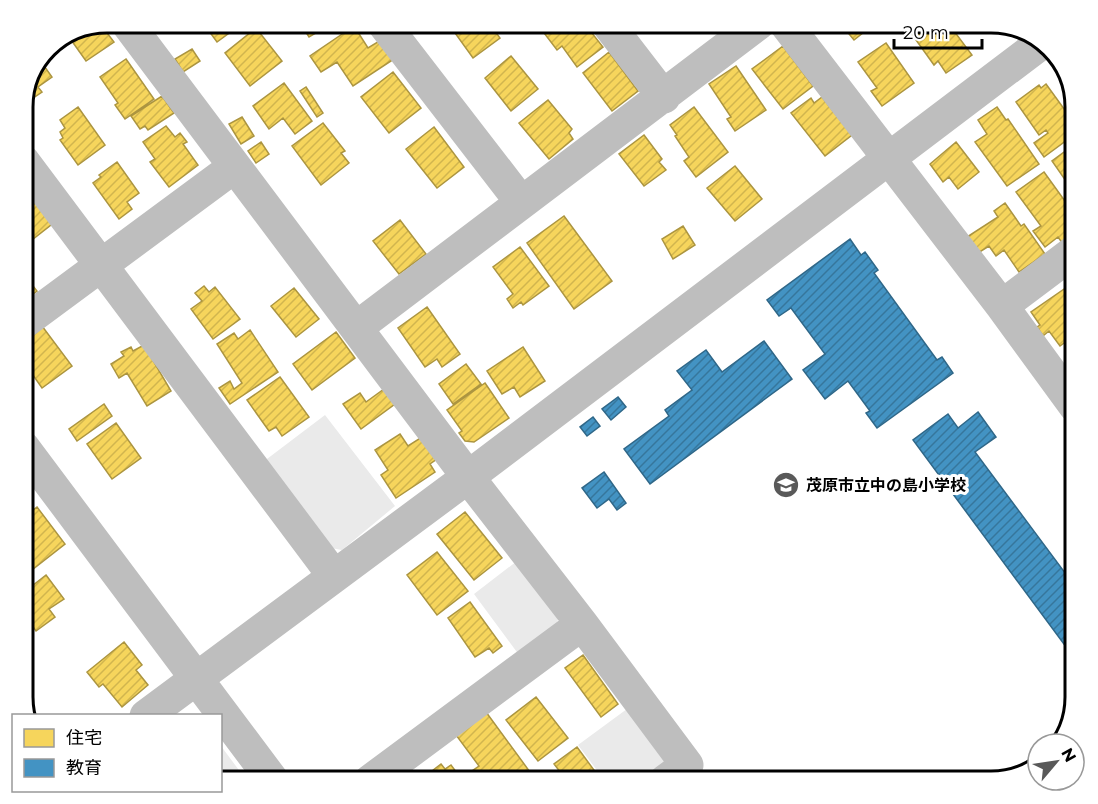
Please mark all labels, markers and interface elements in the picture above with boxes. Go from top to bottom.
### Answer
scale bar [894,12,982,50]
text: 20 m [903,22,949,44]
school or university icon: 茂原市立中の島小学校 [771,470,801,500]
place label: 茂原市立中の島小学校 [806,476,966,495]
legend [12,714,222,792]
text: 住宅 [66,727,102,749]
north arrow [1026,732,1086,792]
text: N [1057,745,1080,765]
text: 教育 [66,757,102,779]

